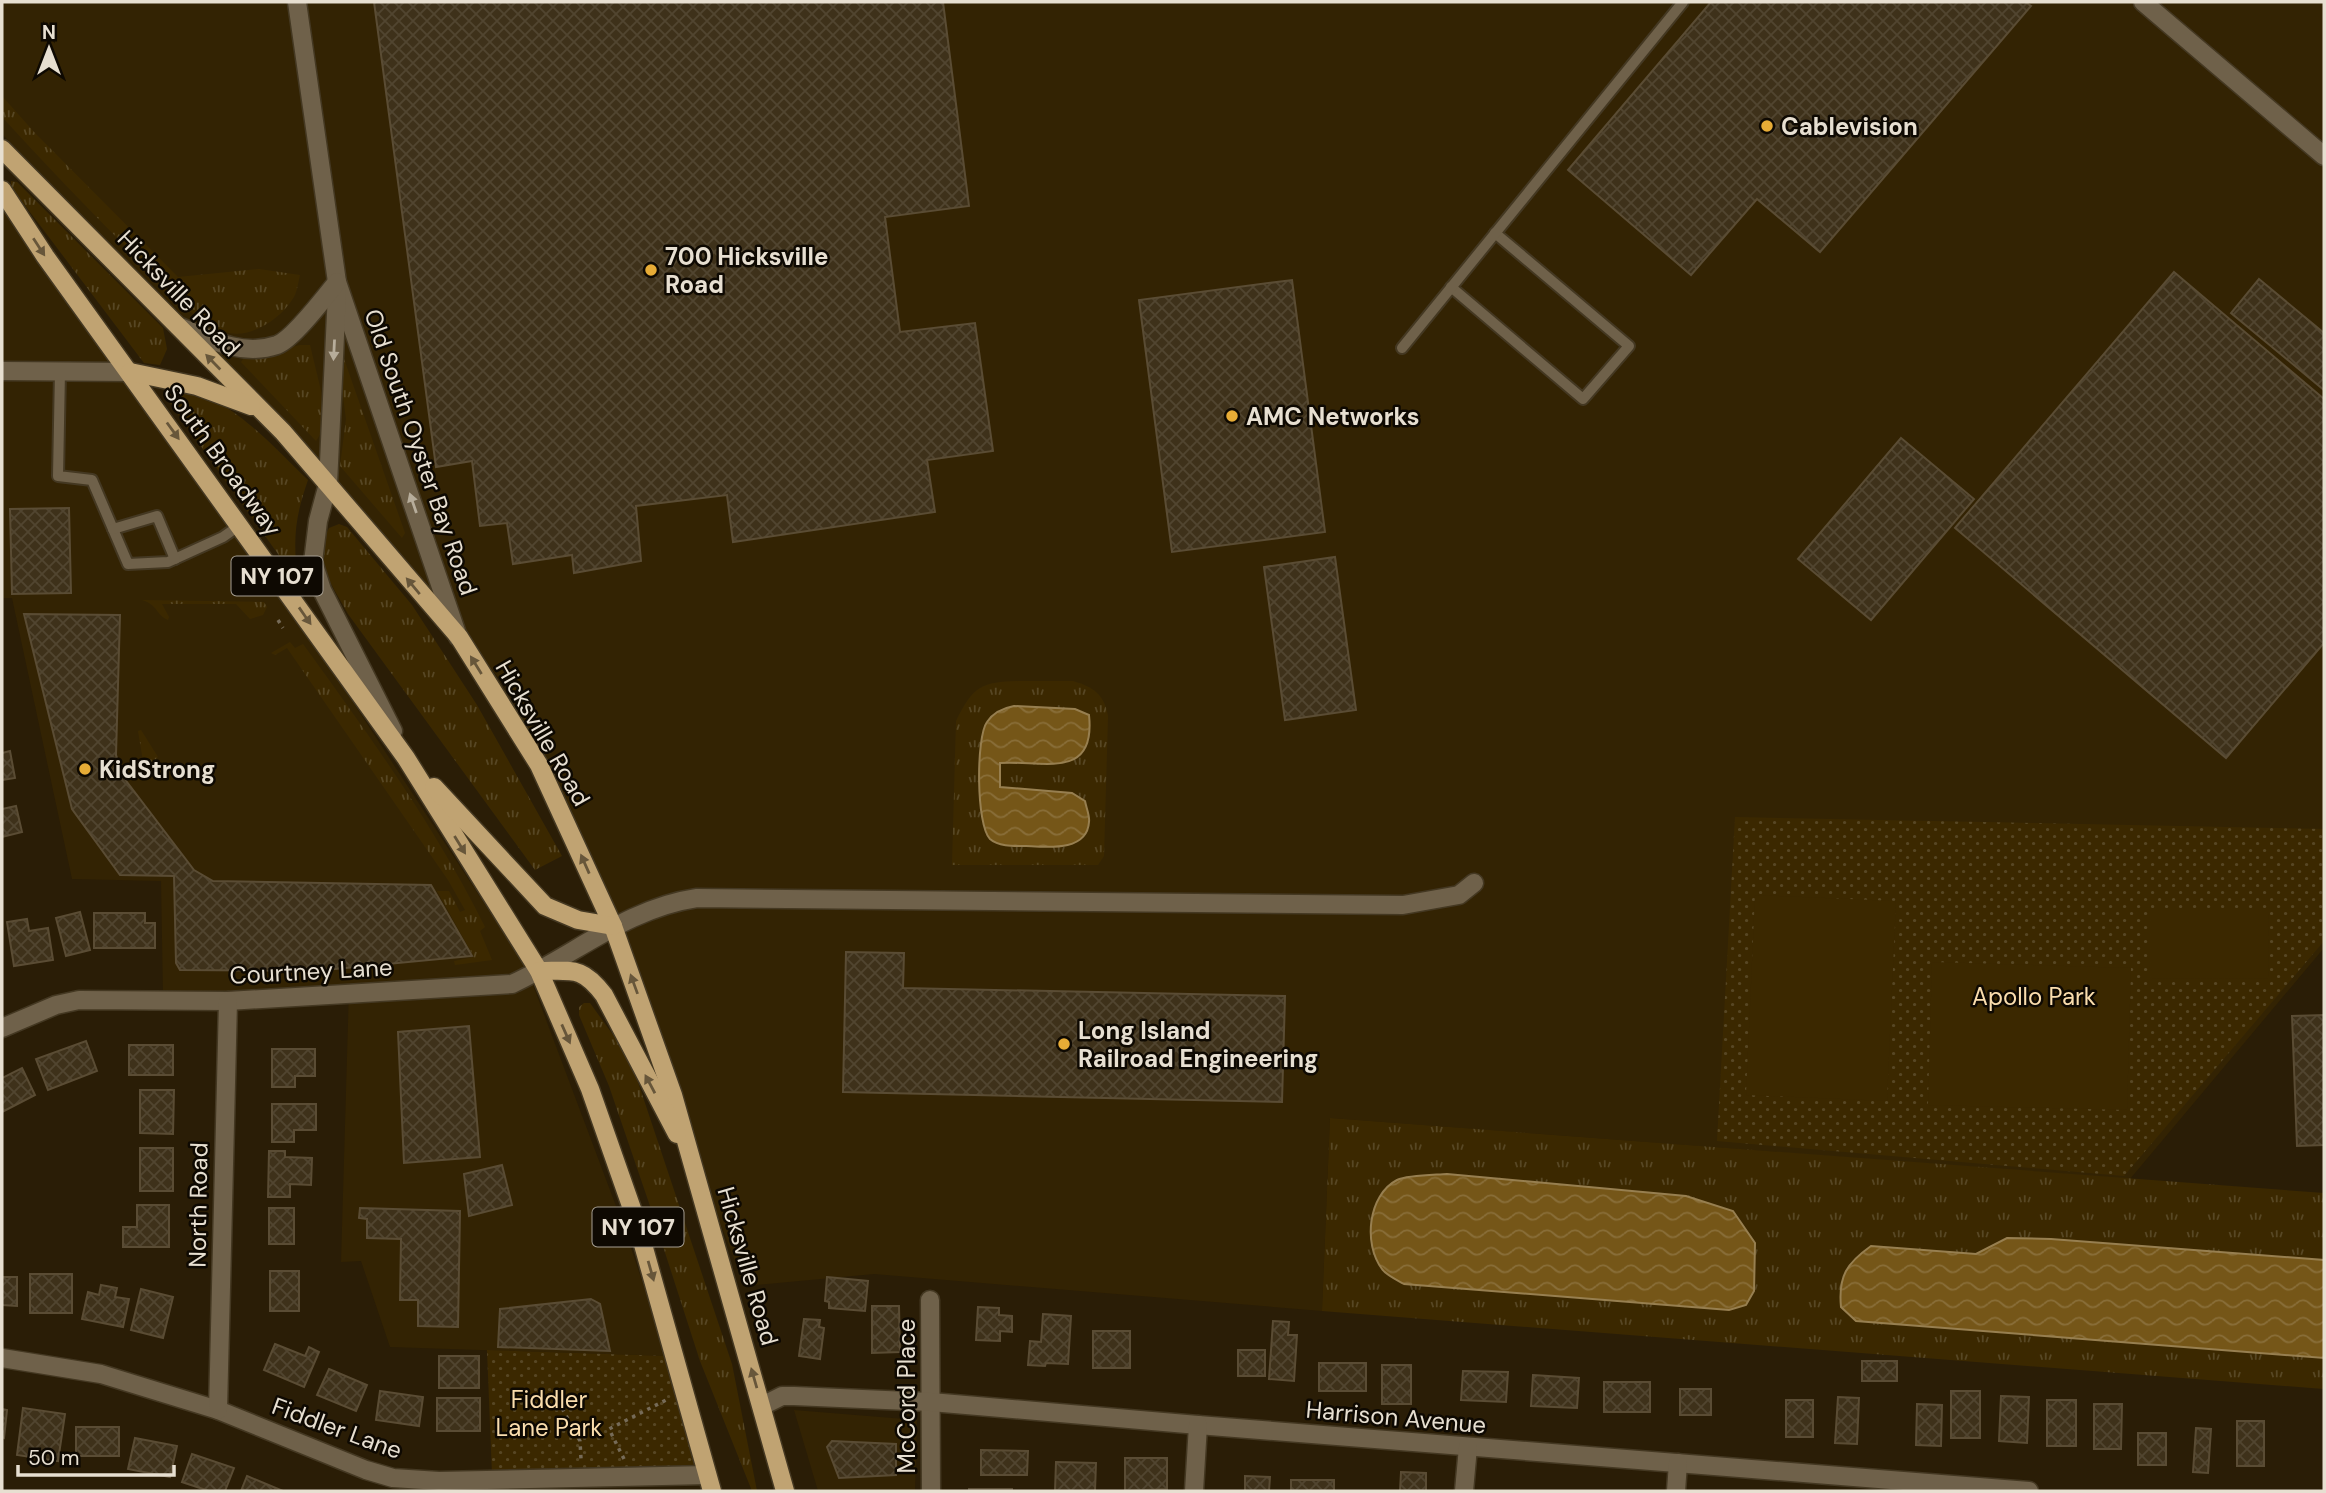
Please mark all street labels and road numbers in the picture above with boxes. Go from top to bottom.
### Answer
street label: Hicksville Road [111,223,247,363]
street label: Old South Oyster Bay Road [357,305,485,599]
street label: South Broadway [157,378,289,542]
road number: NY 107 [232,556,322,596]
street label: Hicksville Road [489,654,597,812]
street label: Courtney Lane [229,951,393,991]
street label: North Road [181,1142,215,1268]
street label: Hicksville Road [711,1183,785,1349]
road number: NY 107 [592,1208,684,1246]
street label: McCord Place [891,1319,922,1473]
street label: Fiddler Lane [268,1390,406,1466]
street label: Harrison Avenue [1305,1394,1487,1440]

